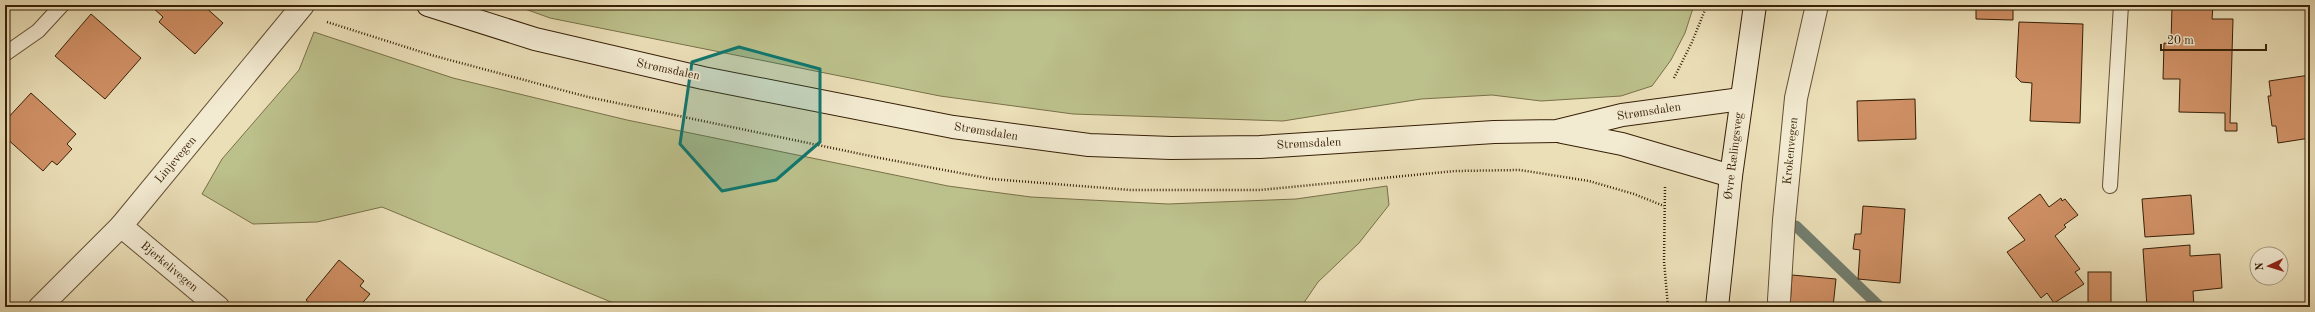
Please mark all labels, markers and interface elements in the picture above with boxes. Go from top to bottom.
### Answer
scale bar [2161,26,2266,52]
text: 20 m [2167,35,2194,47]
street label: Strømsdalen [635,57,701,83]
street label: Strømsdalen [1616,101,1682,123]
street label: Øvre Rælingsveg [1723,111,1745,200]
street label: Krokenvegen [1781,116,1801,185]
street label: Strømsdalen [953,121,1019,143]
street label: Linjevegen [153,134,199,186]
street label: Strømsdalen [1276,136,1342,152]
street label: Bjerkelivegen [138,240,200,295]
north arrow [2249,246,2289,286]
text: N [2255,261,2266,271]

